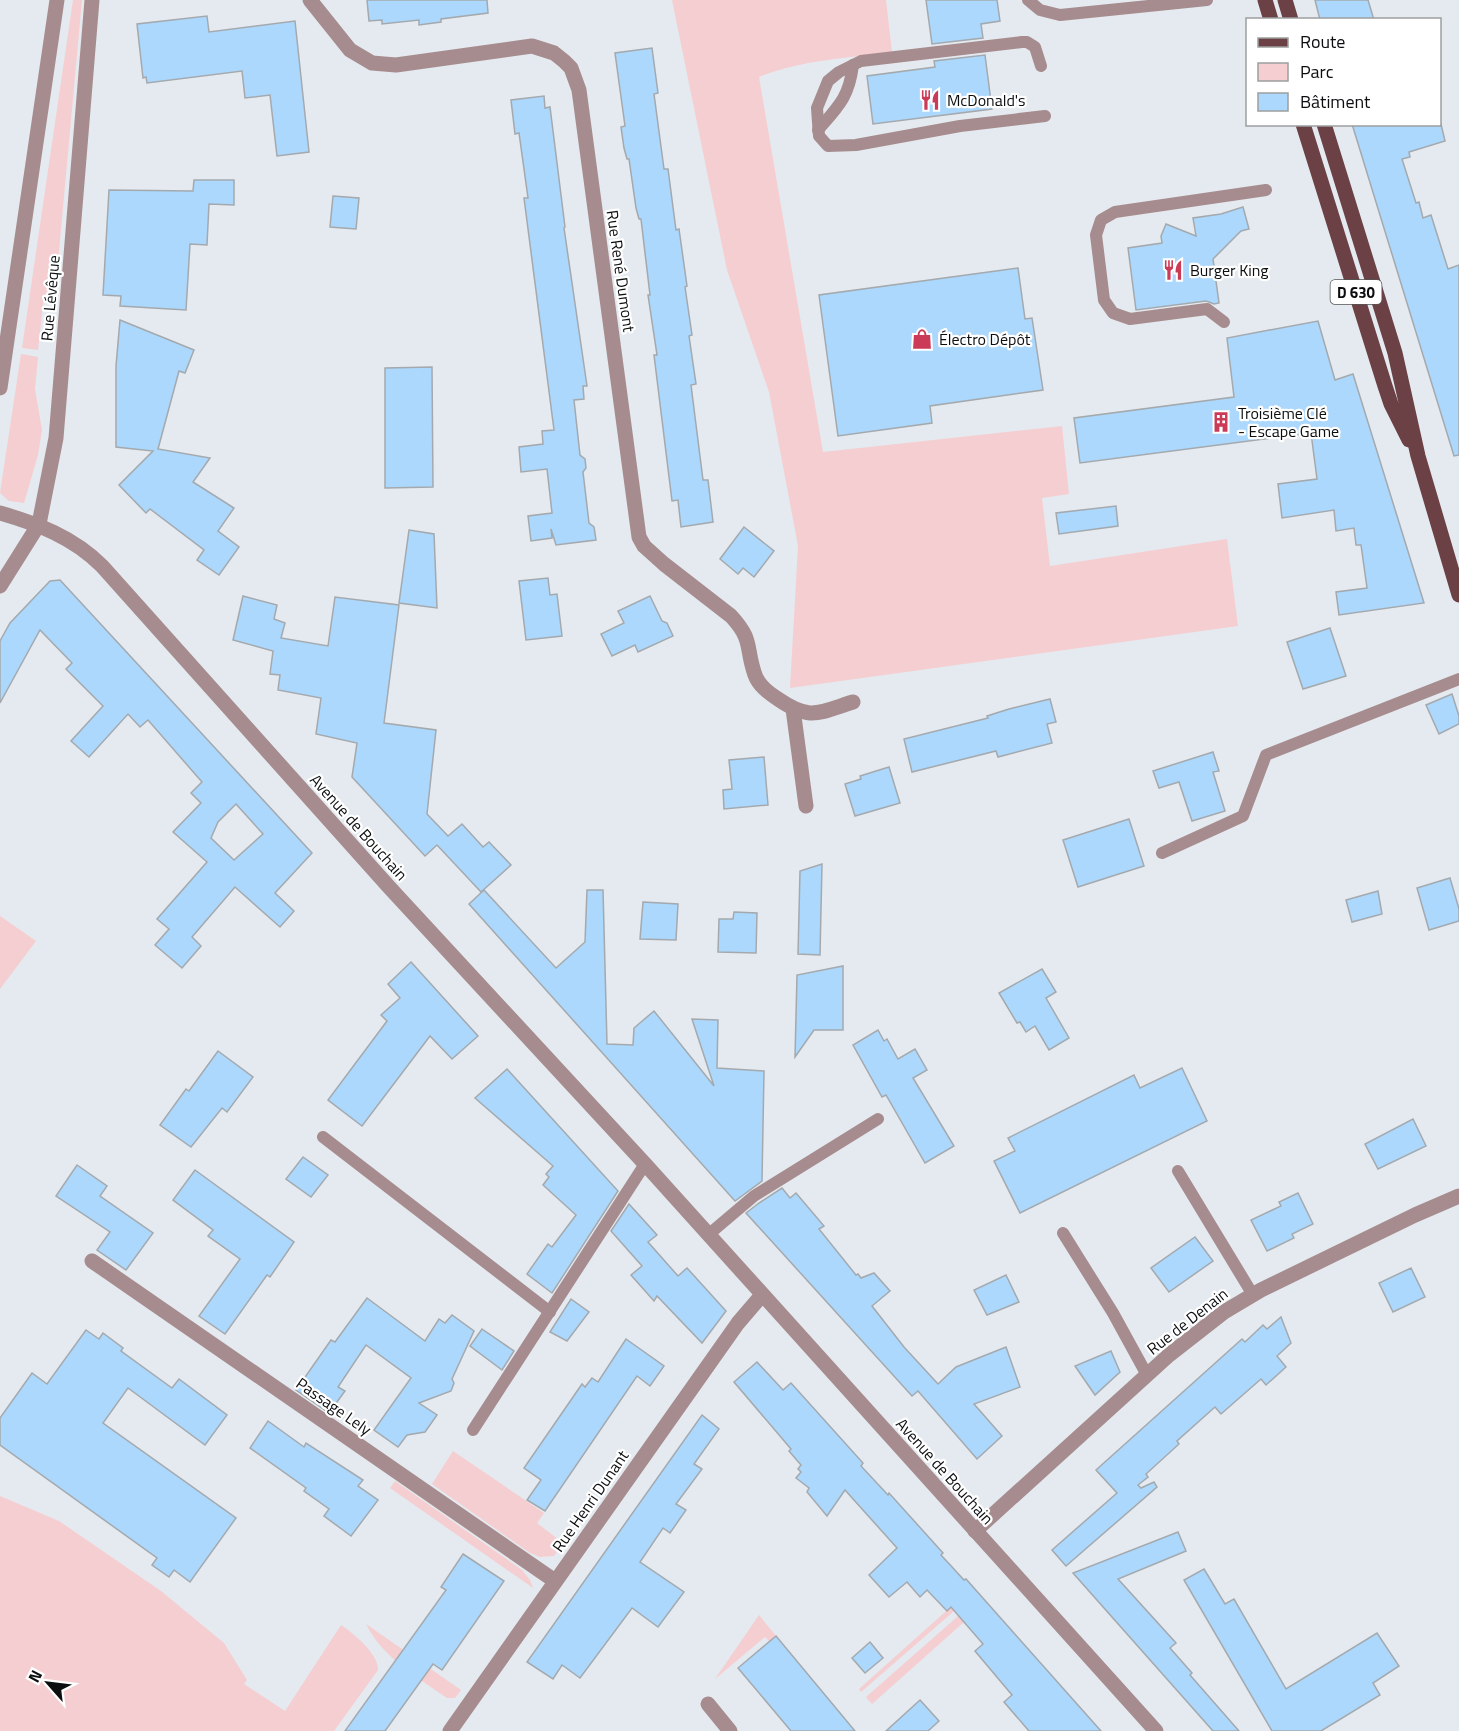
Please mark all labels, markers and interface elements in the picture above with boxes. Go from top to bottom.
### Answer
legend [1246,18,1441,126]
text: Route [1300,28,1345,55]
text: Parc [1300,58,1334,85]
restaurant icon: McDonald's [918,88,942,112]
place label: McDonald's [947,88,1026,112]
text: Bâtiment [1300,88,1371,115]
street label: Rue René Dumont [601,209,641,334]
street label: Rue Lévêque [34,254,66,342]
restaurant icon: Burger King [1161,258,1185,282]
place label: Burger King [1190,258,1269,282]
road number: D 630 [1330,280,1382,304]
shop icon: Électro Dépôt [910,327,934,351]
place label: Électro Dépôt [939,327,1031,351]
place label: Troisième Clé - Escape Game [1238,401,1339,443]
building icon: Troisième Clé - Escape Game [1209,410,1233,434]
street label: Avenue de Bouchain [305,768,413,886]
street label: Rue de Denain [1141,1282,1233,1360]
street label: Passage Lely [291,1371,377,1441]
street label: Avenue de Bouchain [891,1412,999,1530]
street label: Rue Henri Dunant [546,1445,634,1557]
north arrow [18,1653,78,1713]
text: N [22,1665,48,1686]

